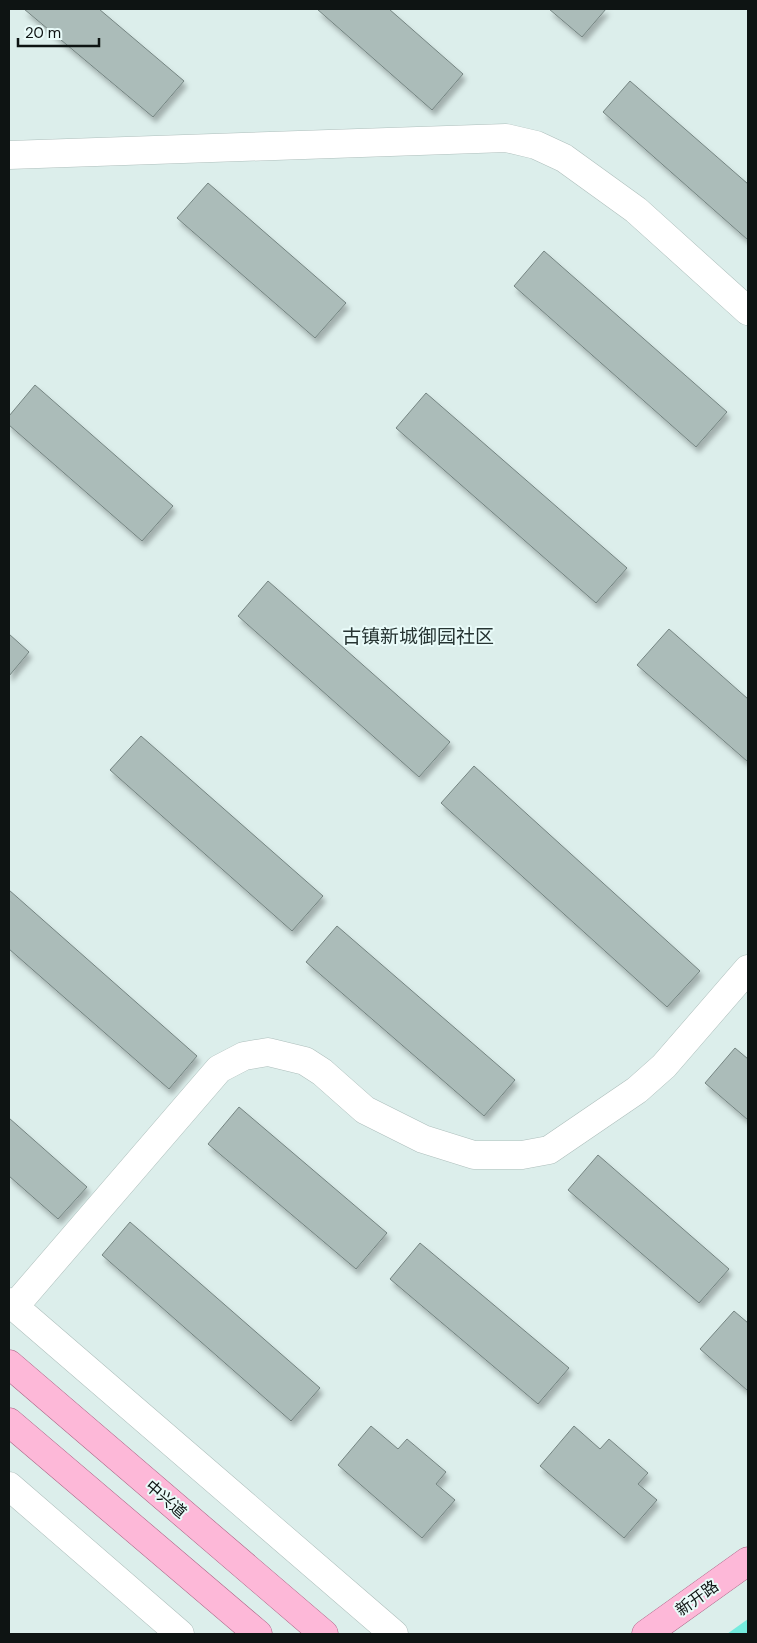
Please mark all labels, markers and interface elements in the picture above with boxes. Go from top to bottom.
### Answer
scale bar [18,15,99,47]
text: 20 m [25,23,61,43]
district label: 古镇新城御园社区 [342,624,494,649]
street label: 中兴道 [141,1475,191,1523]
street label: 新开路 [671,1575,723,1621]

